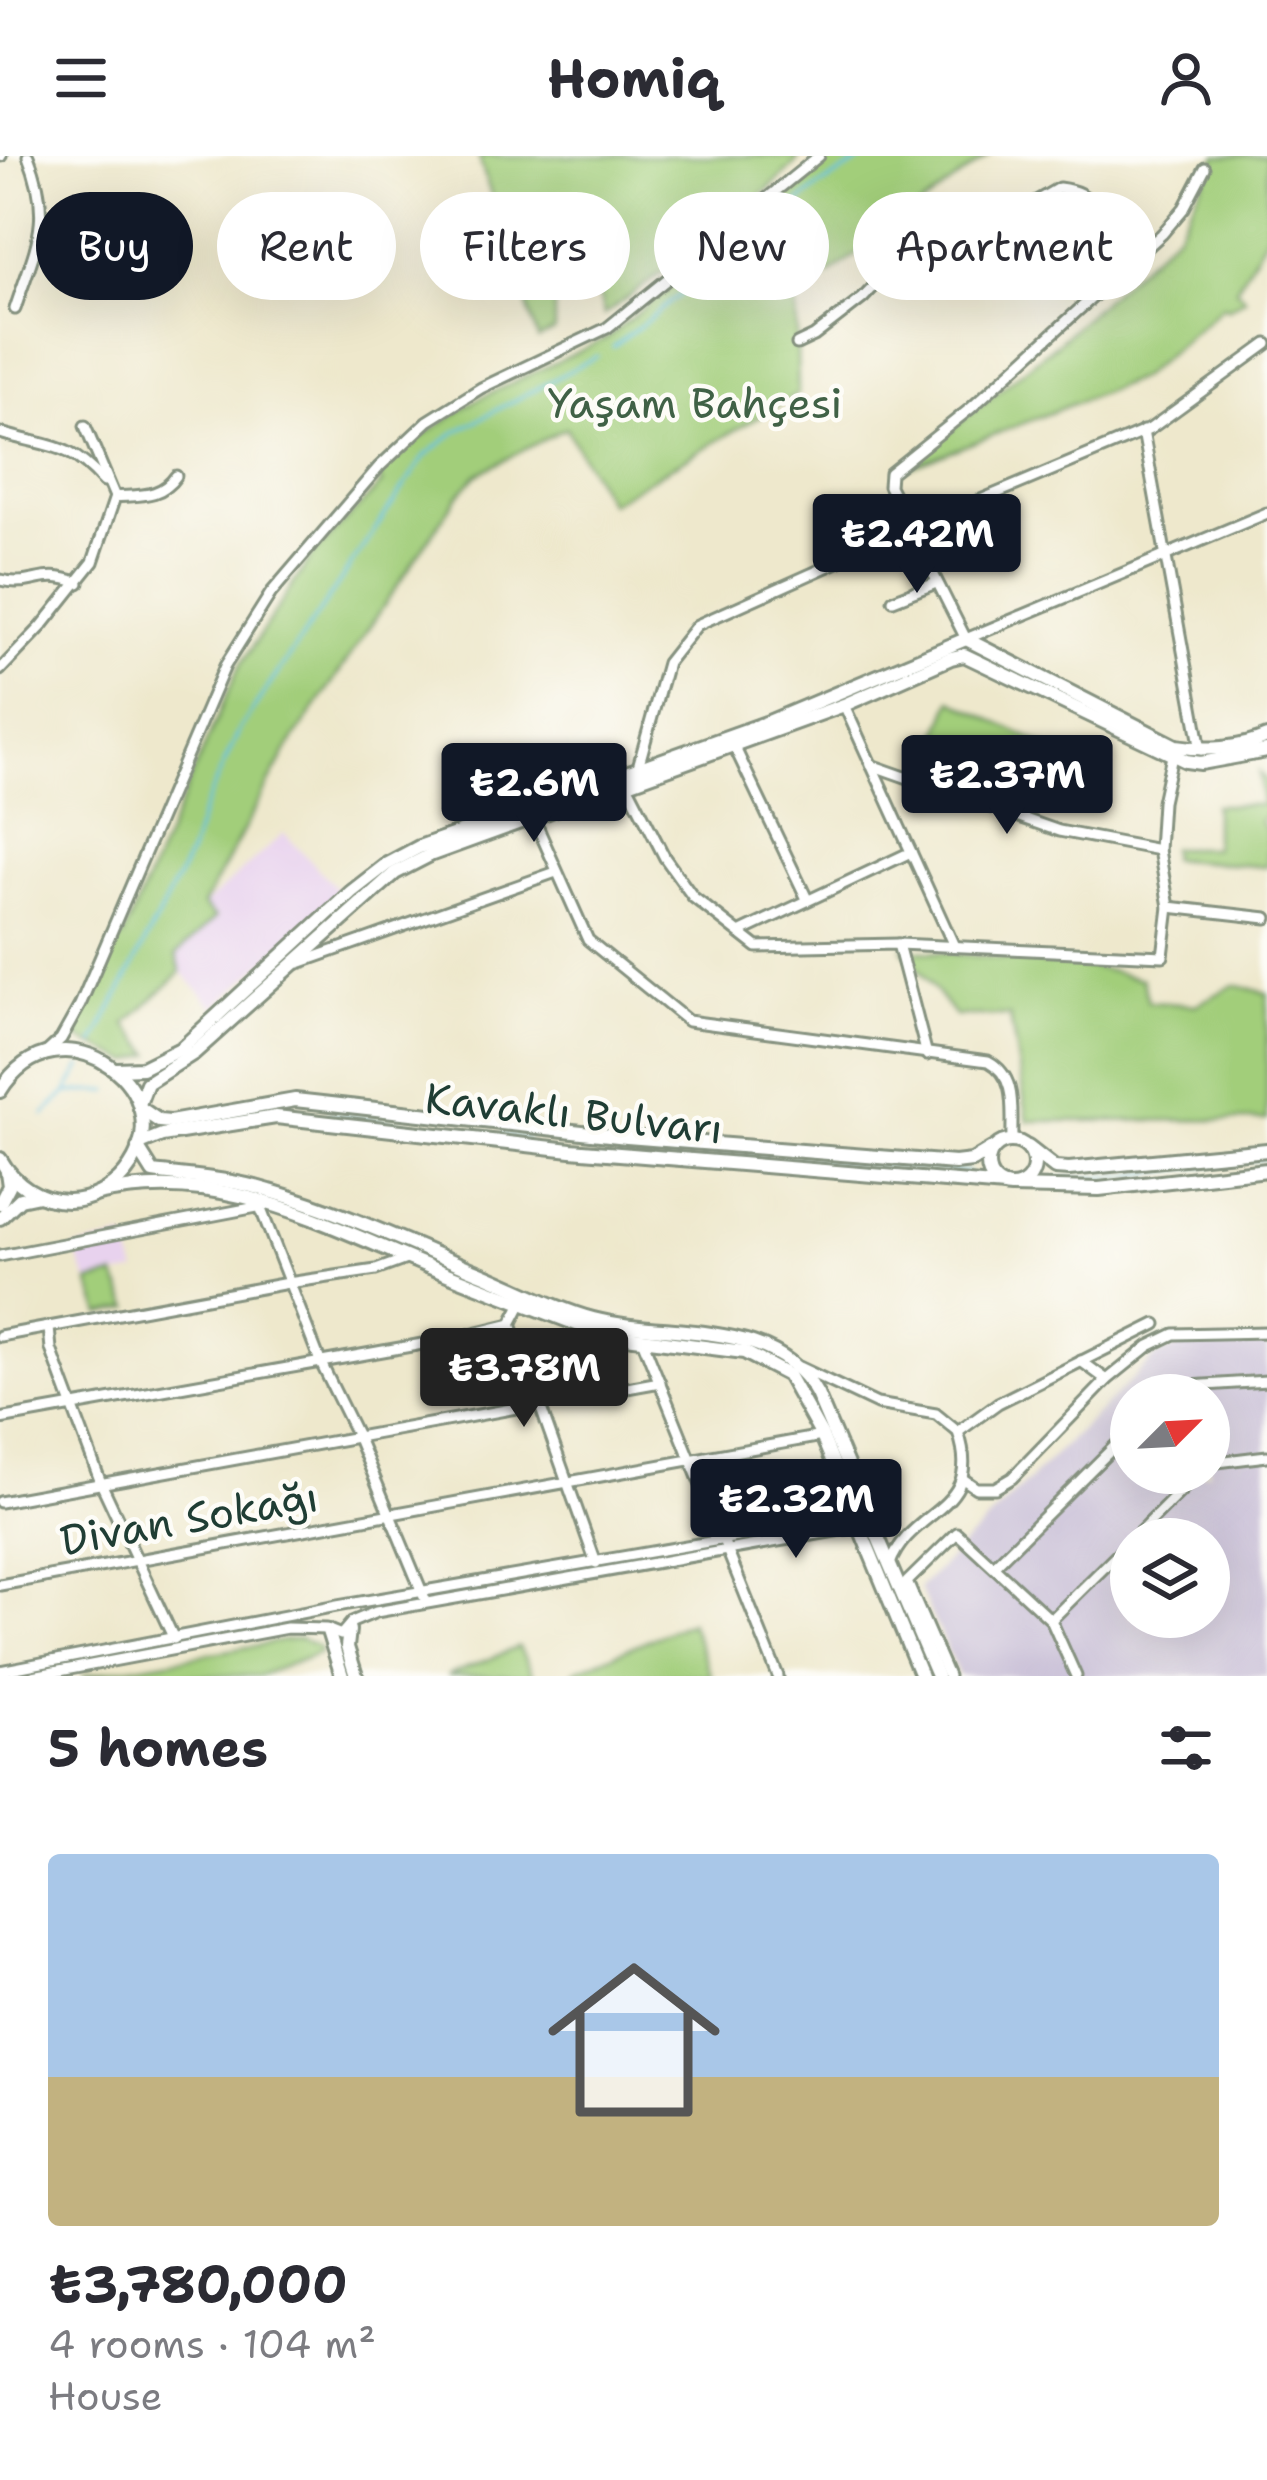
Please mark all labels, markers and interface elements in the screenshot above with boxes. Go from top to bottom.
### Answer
text: Homiq [547,42,720,114]
icon: menu [48,45,114,111]
icon: person [1153,45,1219,111]
chip: Buy [36,192,193,300]
chip: Rent [217,192,396,300]
chip: Filters [420,192,630,300]
chip: New [654,192,829,300]
chip: Apartment [853,192,1156,300]
park label: Yaşam Bahçesi [548,375,842,431]
pin: ₺2.42M [819,494,1015,596]
text: ₺2.42M [840,507,994,559]
pin: ₺2.37M [909,735,1105,837]
pin: ₺2.6M [450,743,618,845]
text: ₺2.37M [929,748,1085,800]
text: ₺2.6M [469,756,599,808]
street label: Kavaklı Bulvarı [422,1070,726,1156]
pin: ₺3.78M [426,1328,622,1430]
text: ₺3.78M [447,1341,601,1393]
north arrow [1110,1374,1230,1494]
map controls [1110,1374,1230,1638]
pin: ₺2.32M [698,1459,894,1561]
street label: Divan Sokağı [56,1468,322,1568]
text: ₺2.32M [717,1472,875,1524]
button: layers [1110,1518,1230,1638]
text: 5 homes [48,1714,268,1782]
icon: filters [1153,1715,1219,1781]
icon: home [526,1932,742,2148]
text: ₺3,780,000 [48,2250,348,2318]
text: 4 rooms · 104 m² [48,2318,376,2370]
text: House [48,2370,163,2422]

